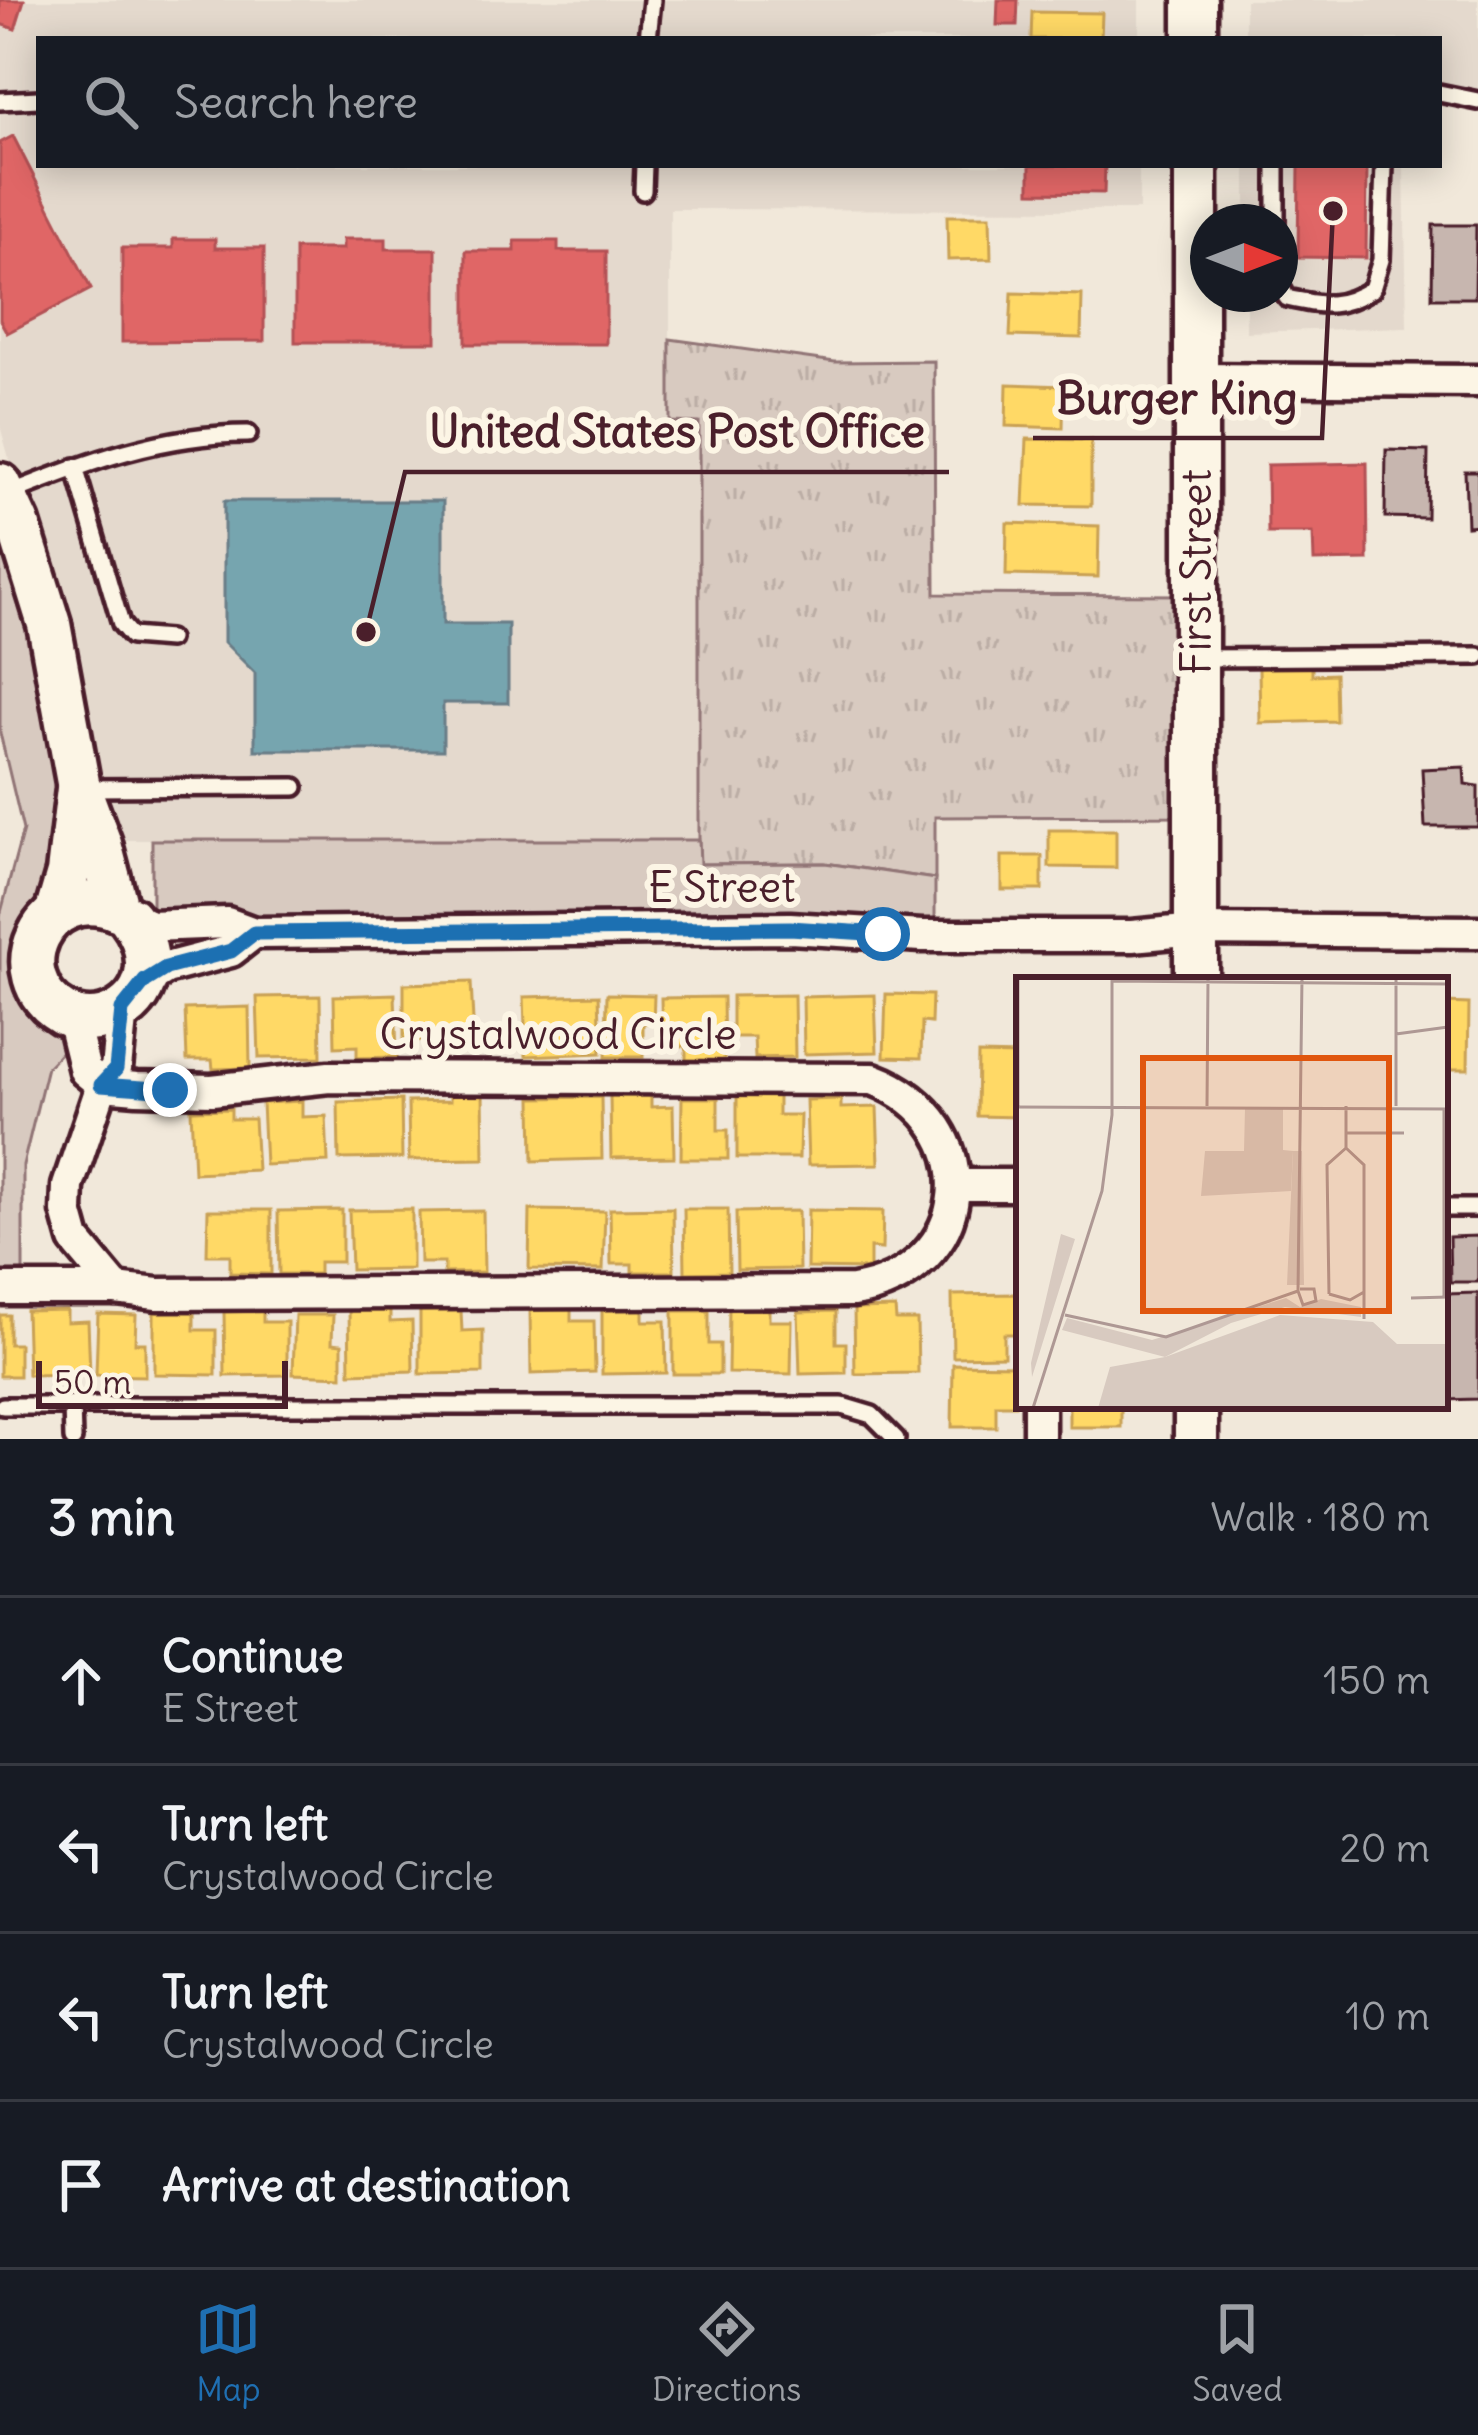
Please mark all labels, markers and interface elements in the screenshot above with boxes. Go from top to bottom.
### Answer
search box [36,36,1442,168]
icon: search [78,69,144,135]
text: Search here [174,74,418,130]
north arrow [1190,204,1298,312]
callout: Burger King [1033,357,1322,438]
text: Burger King [1056,370,1298,426]
callout: United States Post Office [405,391,949,472]
text: United States Post Office [429,403,925,459]
street label: First Street [1170,469,1222,675]
street label: E Street [649,861,795,913]
route start [856,907,910,961]
inset map [1016,977,1448,1409]
street label: Crystalwood Circle [379,1008,737,1060]
route end [143,1063,197,1117]
scale bar [36,1355,288,1408]
text: 50 m [54,1361,131,1403]
text: 3 min [48,1485,175,1549]
text: Walk · 180 m [1211,1493,1430,1542]
text: Continue [162,1628,344,1684]
icon: ahead [48,1648,114,1714]
text: 150 m [1323,1656,1430,1705]
text: E Street [162,1684,298,1733]
text: Turn left [162,1796,328,1852]
icon: left [48,1816,114,1882]
text: 20 m [1339,1824,1430,1873]
text: Crystalwood Circle [162,1852,494,1901]
text: Turn left [162,1964,328,2020]
icon: left [48,1984,114,2050]
text: 10 m [1345,1992,1430,2041]
text: Crystalwood Circle [162,2020,494,2069]
icon: arrive [48,2152,114,2218]
text: Arrive at destination [162,2157,571,2213]
tab: Map [195,2296,261,2410]
tab: Directions [652,2296,801,2410]
tab: Saved [1192,2296,1283,2410]

